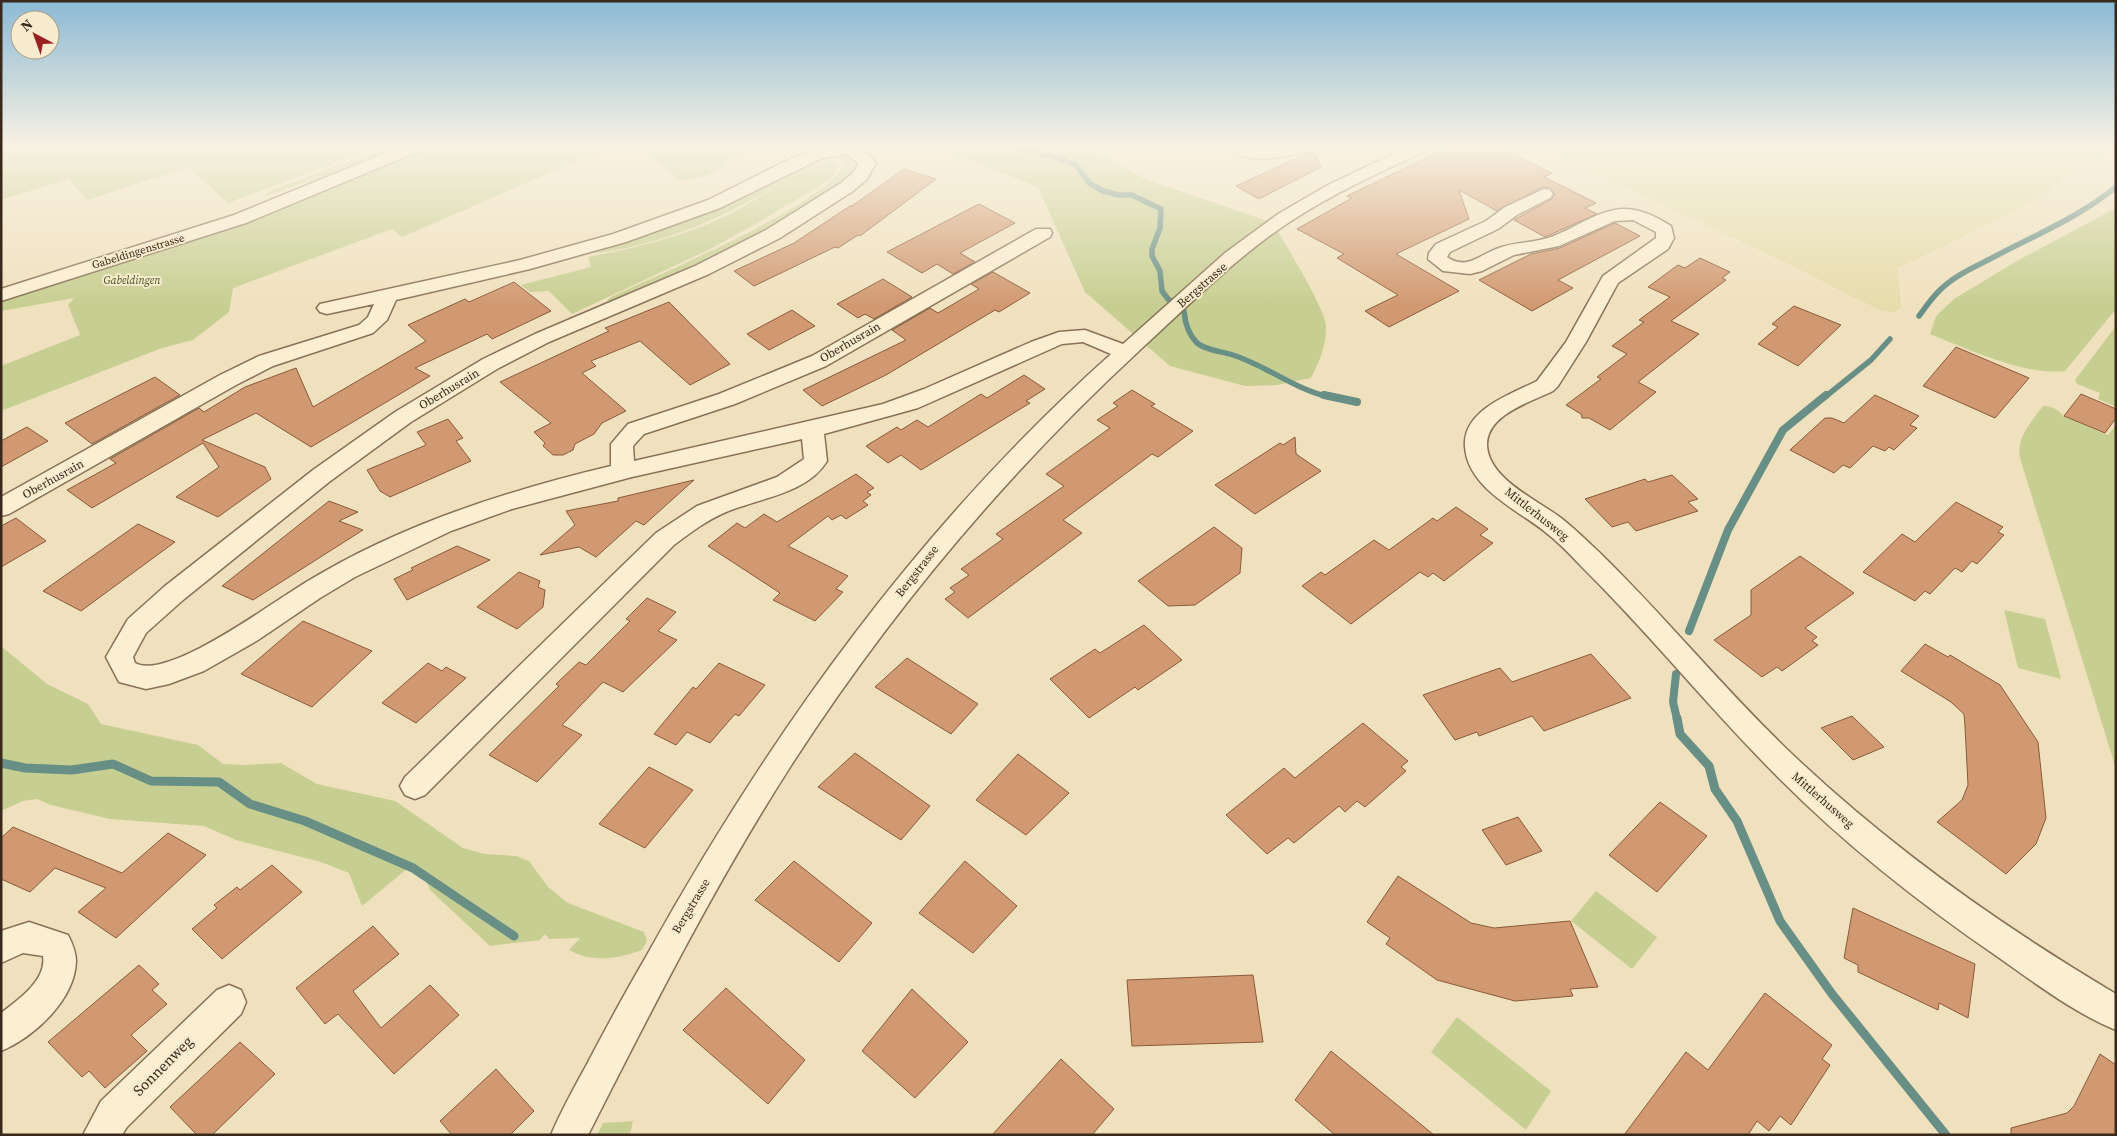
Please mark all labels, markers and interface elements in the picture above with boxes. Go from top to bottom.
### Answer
north arrow [10,10,60,60]
text: N [16,14,37,36]
street label: Gabeldingenstrasse [90,230,187,273]
street label: Bergstrasse [1174,259,1230,311]
park label: Gabeldingen [103,273,161,288]
street label: Oberhusrain [817,318,883,366]
street label: Oberhusrain [416,365,482,413]
street label: Oberhusrain [20,456,86,502]
street label: Mittlerhusweg [1502,484,1572,544]
street label: Bergstrasse [892,542,942,600]
street label: Mittlerhusweg [1788,769,1858,831]
street label: Bergstrasse [668,876,714,936]
street label: Sonnenweg [128,1031,197,1100]

